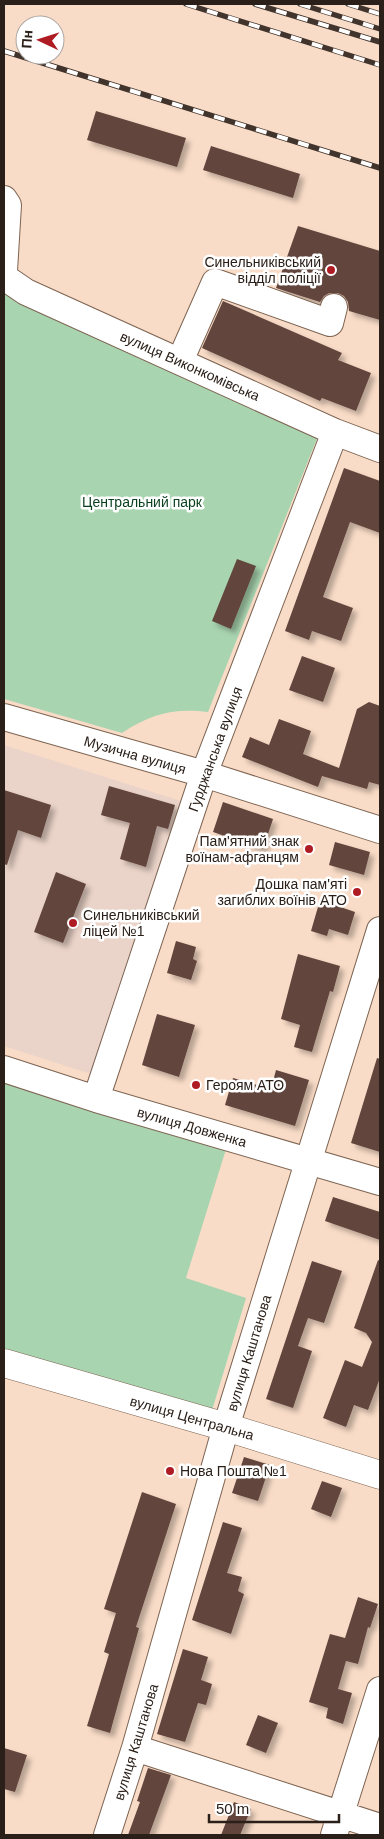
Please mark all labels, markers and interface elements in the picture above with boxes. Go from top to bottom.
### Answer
north arrow [15,15,65,65]
text: Пн [18,29,36,49]
place label: Синельниківський відділ поліції [204,254,321,286]
marker: Синельниківський відділ поліції [325,264,337,276]
street label: вулиця Виконкомівська [118,328,262,404]
park label: Центральний парк [82,494,203,510]
street label: Гурджанська вулиця [185,684,245,814]
street label: Музична вулиця [82,733,188,777]
place label: Пам'ятний знак воїнам-афганцям [185,833,300,865]
marker: Пам'ятний знак воїнам-афганцям [303,843,315,855]
place label: Дошка пам'яті загиблих воїнів АТО [217,876,347,908]
marker: Дошка пам'яті загиблих воїнів АТО [351,886,363,898]
place label: Синельниківський ліцей №1 [83,907,200,939]
marker: Синельниківський ліцей №1 [67,917,79,929]
place label: Героям АТО [206,1077,284,1093]
marker: Героям АТО [190,1079,202,1091]
street label: вулиця Довженка [135,1104,249,1150]
street label: вулиця Каштанова [224,1293,274,1413]
street label: вулиця Центральна [128,1393,256,1443]
place label: Нова Пошта №1 [180,1463,287,1479]
marker: Нова Пошта №1 [164,1465,176,1477]
street label: вулиця Каштанова [111,1682,161,1802]
scale bar [209,1792,339,1824]
text: 50 m [216,1800,249,1817]

